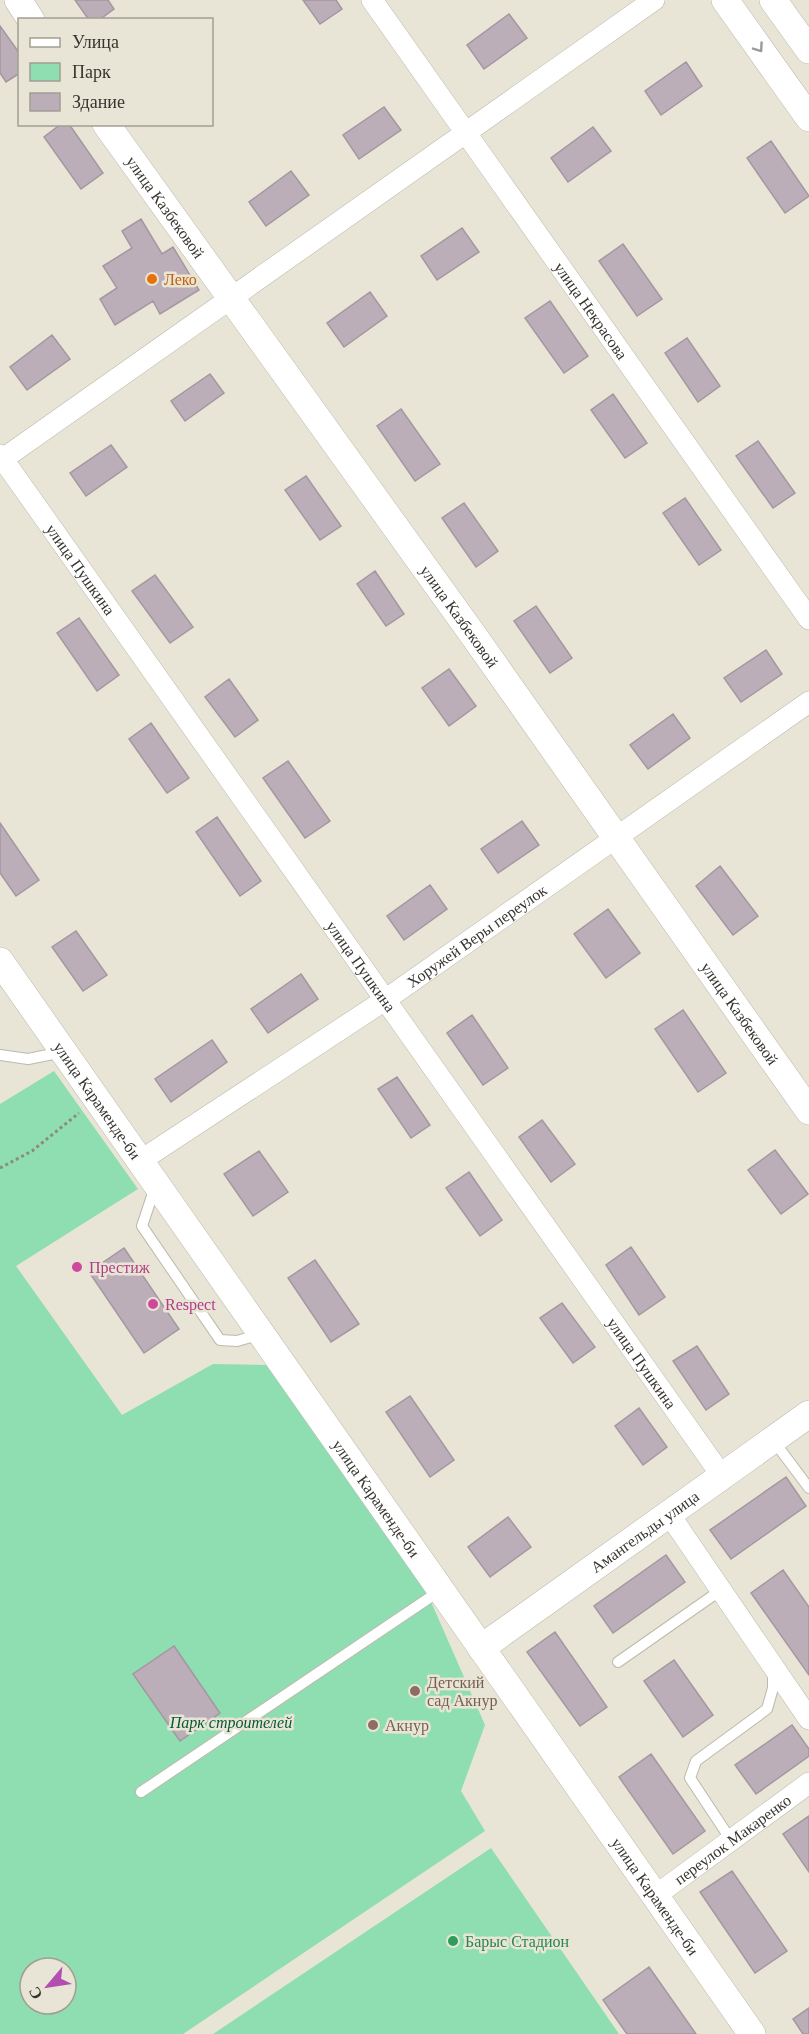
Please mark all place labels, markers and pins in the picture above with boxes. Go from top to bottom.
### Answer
place label: Леко [164,271,197,288]
marker: Леко [145,272,159,286]
place label: Престиж [89,1259,151,1277]
marker: Престиж [70,1260,84,1274]
place label: Respect [165,1296,216,1314]
marker: Respect [146,1297,160,1311]
place label: Детский сад Акнур [427,1674,497,1710]
marker: Детский сад Акнур [408,1684,422,1698]
place label: Акнур [385,1717,429,1735]
marker: Акнур [366,1718,380,1732]
place label: Барыс Стадион [465,1933,570,1951]
marker: Барыс Стадион [446,1934,460,1948]

